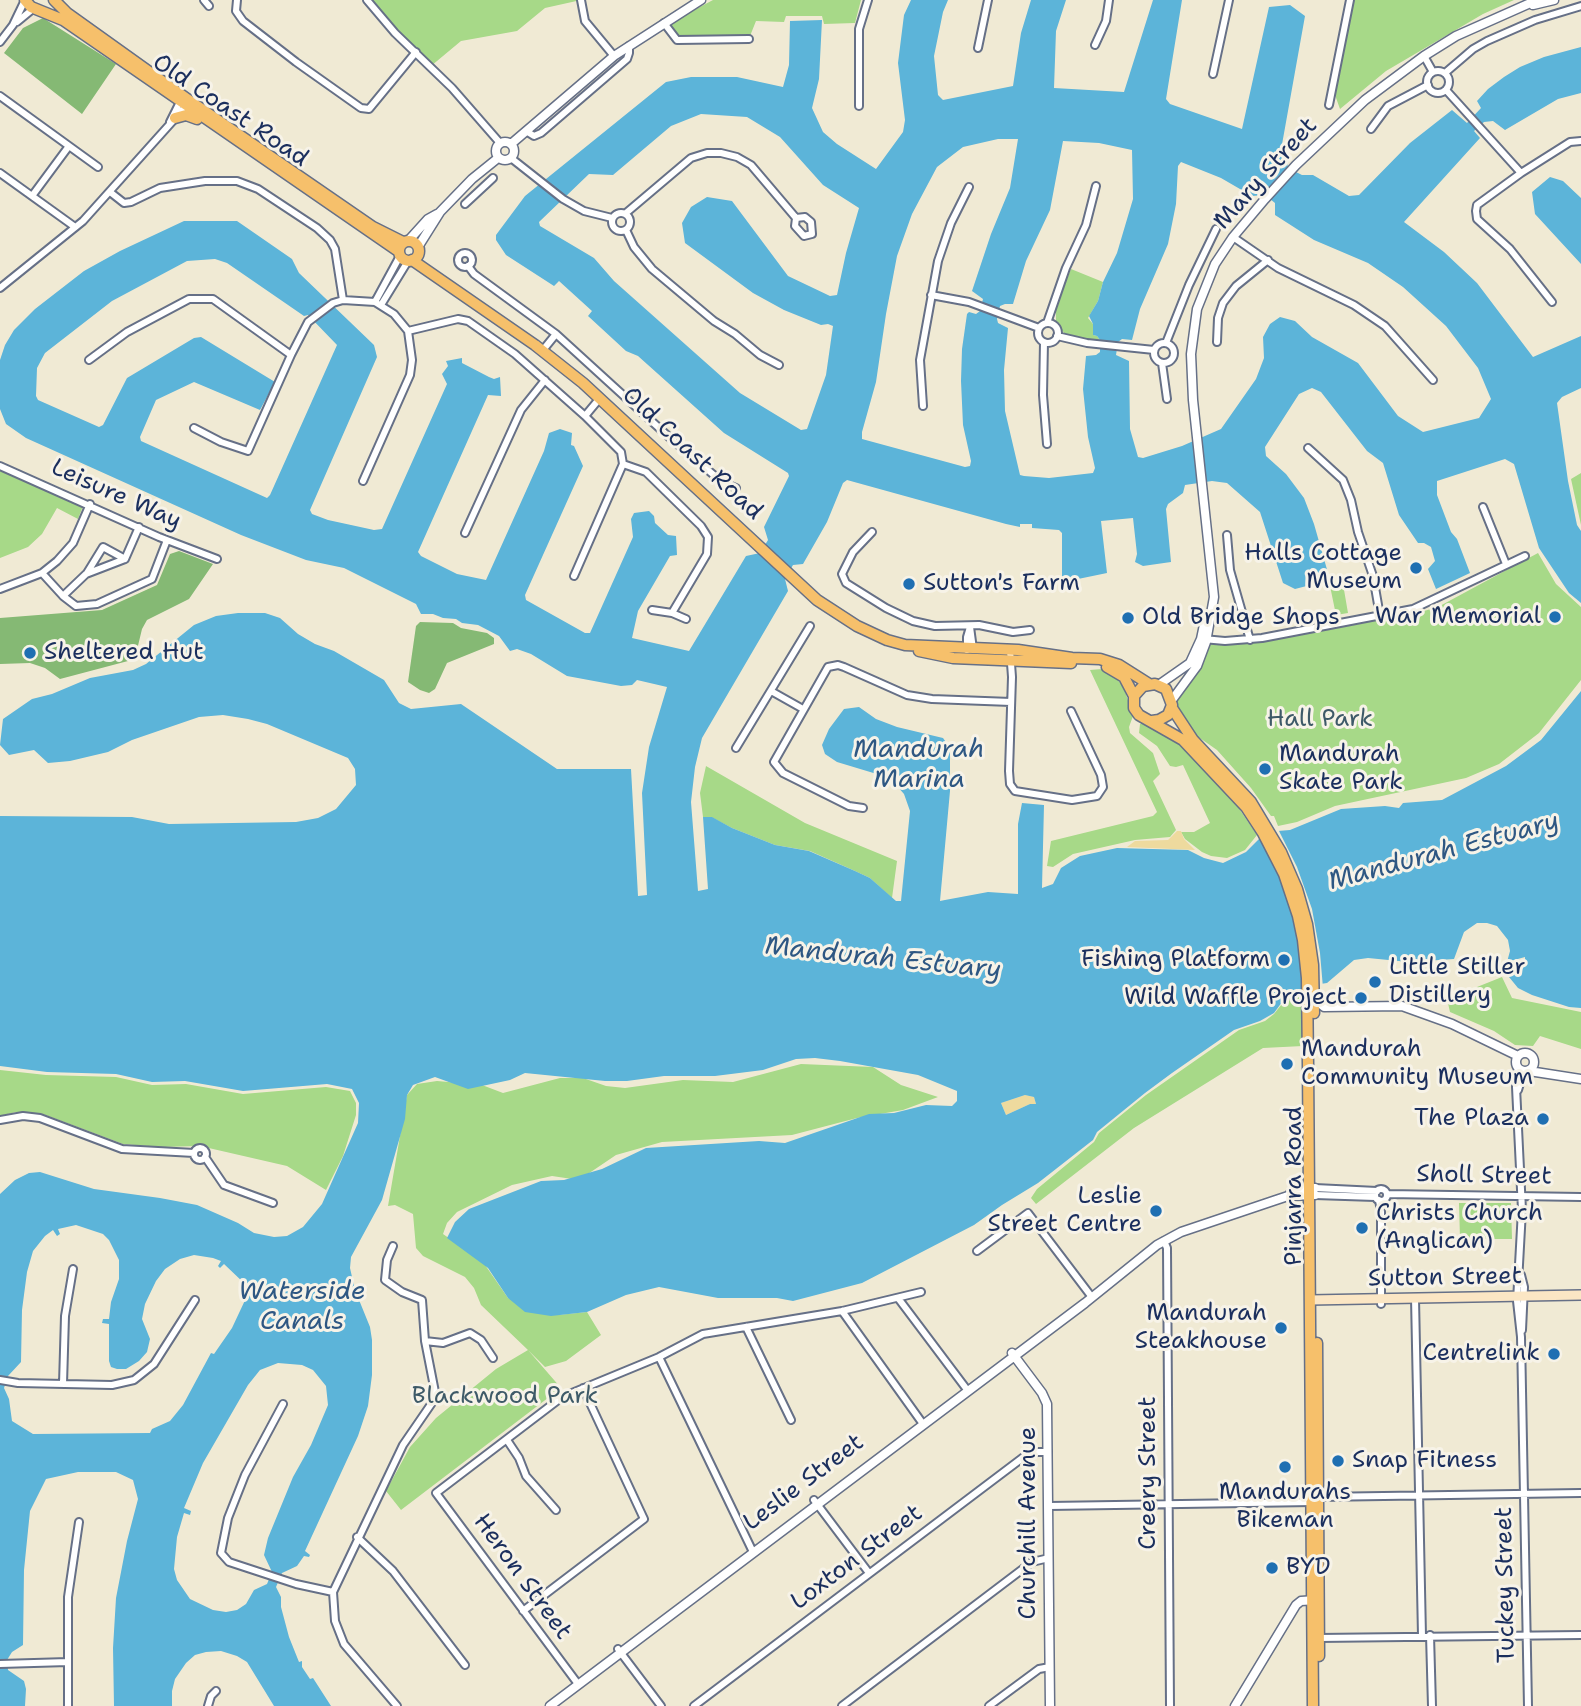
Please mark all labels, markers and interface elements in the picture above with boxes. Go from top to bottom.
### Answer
street label: Old Coast Road [147,48,313,174]
street label: Mary Street [1208,112,1324,236]
street label: Old Coast Road [616,381,768,527]
street label: Leisure Way [46,453,186,537]
place label: Halls Cottage Museum [1244,540,1402,596]
marker: Halls Cottage Museum [1408,560,1424,576]
place label: Sutton's Farm [923,570,1080,598]
marker: Sutton's Farm [901,576,917,592]
place label: War Memorial [1375,603,1541,631]
place label: Old Bridge Shops [1142,604,1340,632]
marker: War Memorial [1547,609,1563,625]
marker: Old Bridge Shops [1120,610,1136,626]
place label: Sheltered Hut [44,639,204,667]
marker: Sheltered Hut [22,645,38,661]
park label: Hall Park [1267,706,1373,734]
water label: Mandurah Marina [853,734,985,796]
place label: Mandurah Skate Park [1279,741,1403,797]
marker: Mandurah Skate Park [1257,761,1273,777]
water label: Mandurah Estuary [1325,806,1563,898]
water label: Mandurah Estuary [763,931,1003,987]
place label: Fishing Platform [1081,946,1270,974]
marker: Fishing Platform [1276,952,1292,968]
place label: Little Stiller Distillery [1389,954,1526,1010]
marker: Little Stiller Distillery [1367,974,1383,990]
place label: Wild Waffle Project [1124,984,1347,1012]
marker: Wild Waffle Project [1353,990,1369,1006]
place label: Mandurah Community Museum [1301,1036,1533,1092]
marker: Mandurah Community Museum [1279,1056,1295,1072]
place label: The Plaza [1414,1105,1529,1133]
street label: Pinjarra Road [1281,1106,1309,1266]
marker: The Plaza [1535,1111,1551,1127]
street label: Sholl Street [1416,1160,1552,1192]
place label: Leslie Street Centre [987,1183,1142,1239]
place label: Christs Church (Anglican) [1376,1200,1543,1256]
marker: Leslie Street Centre [1148,1203,1164,1219]
marker: Christs Church (Anglican) [1354,1220,1370,1236]
street label: Sutton Street [1368,1262,1522,1294]
water label: Waterside Canals [238,1276,366,1338]
place label: Mandurah Steakhouse [1135,1300,1267,1356]
marker: Mandurah Steakhouse [1273,1320,1289,1336]
place label: Centrelink [1422,1340,1540,1368]
marker: Centrelink [1546,1346,1562,1362]
park label: Blackwood Park [412,1383,598,1411]
street label: Creery Street [1135,1396,1163,1550]
street label: Churchill Avenue [1015,1427,1043,1619]
street label: Leslie Street [738,1428,870,1538]
place label: Snap Fitness [1352,1447,1497,1475]
marker: Snap Fitness [1330,1453,1346,1469]
marker: Mandurahs Bikeman [1277,1459,1293,1475]
place label: Mandurahs Bikeman [1219,1479,1351,1535]
street label: Loxton Street [786,1499,928,1617]
street label: Tuckey Street [1490,1507,1522,1663]
street label: Heron Street [467,1508,577,1646]
place label: BYD [1286,1554,1330,1582]
marker: BYD [1264,1560,1280,1576]

